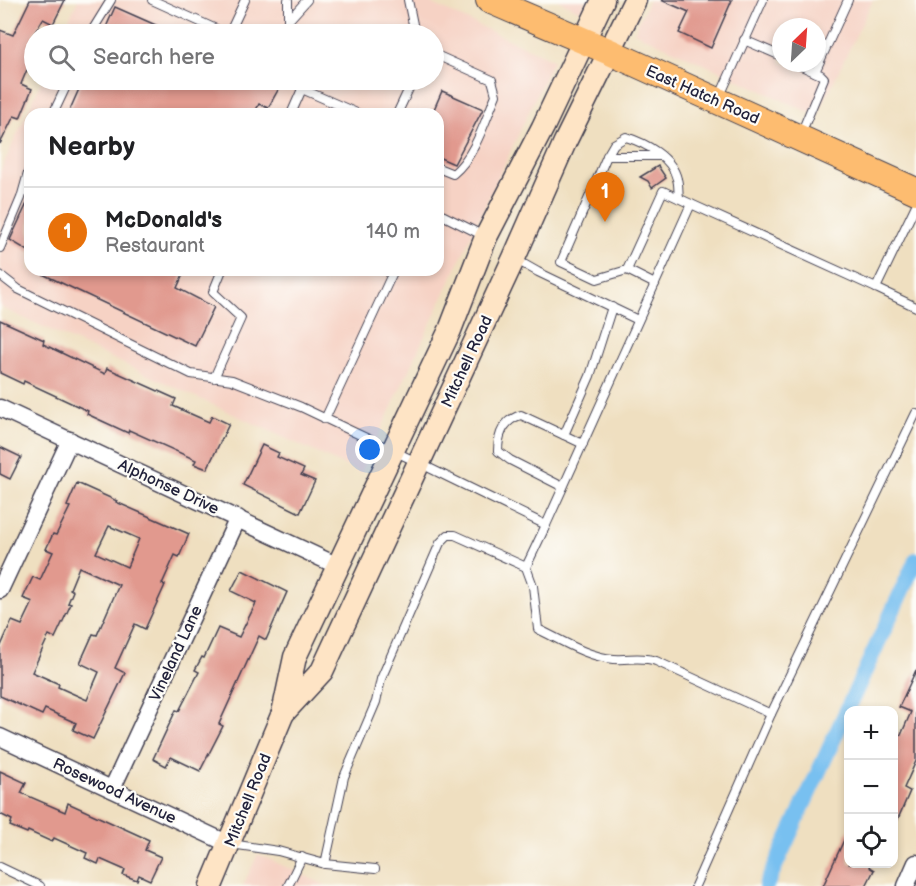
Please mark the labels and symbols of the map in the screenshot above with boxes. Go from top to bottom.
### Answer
north arrow [772,18,826,72]
street label: East Hatch Road [643,62,762,129]
pin: 1 [586,172,624,222]
street label: Mitchell Road [438,313,497,411]
your location [355,435,384,464]
street label: Alphonse Drive [115,456,222,519]
street label: Vineland Lane [146,602,207,705]
street label: Mitchell Road [221,751,276,850]
street label: Rosewood Avenue [50,754,180,828]

